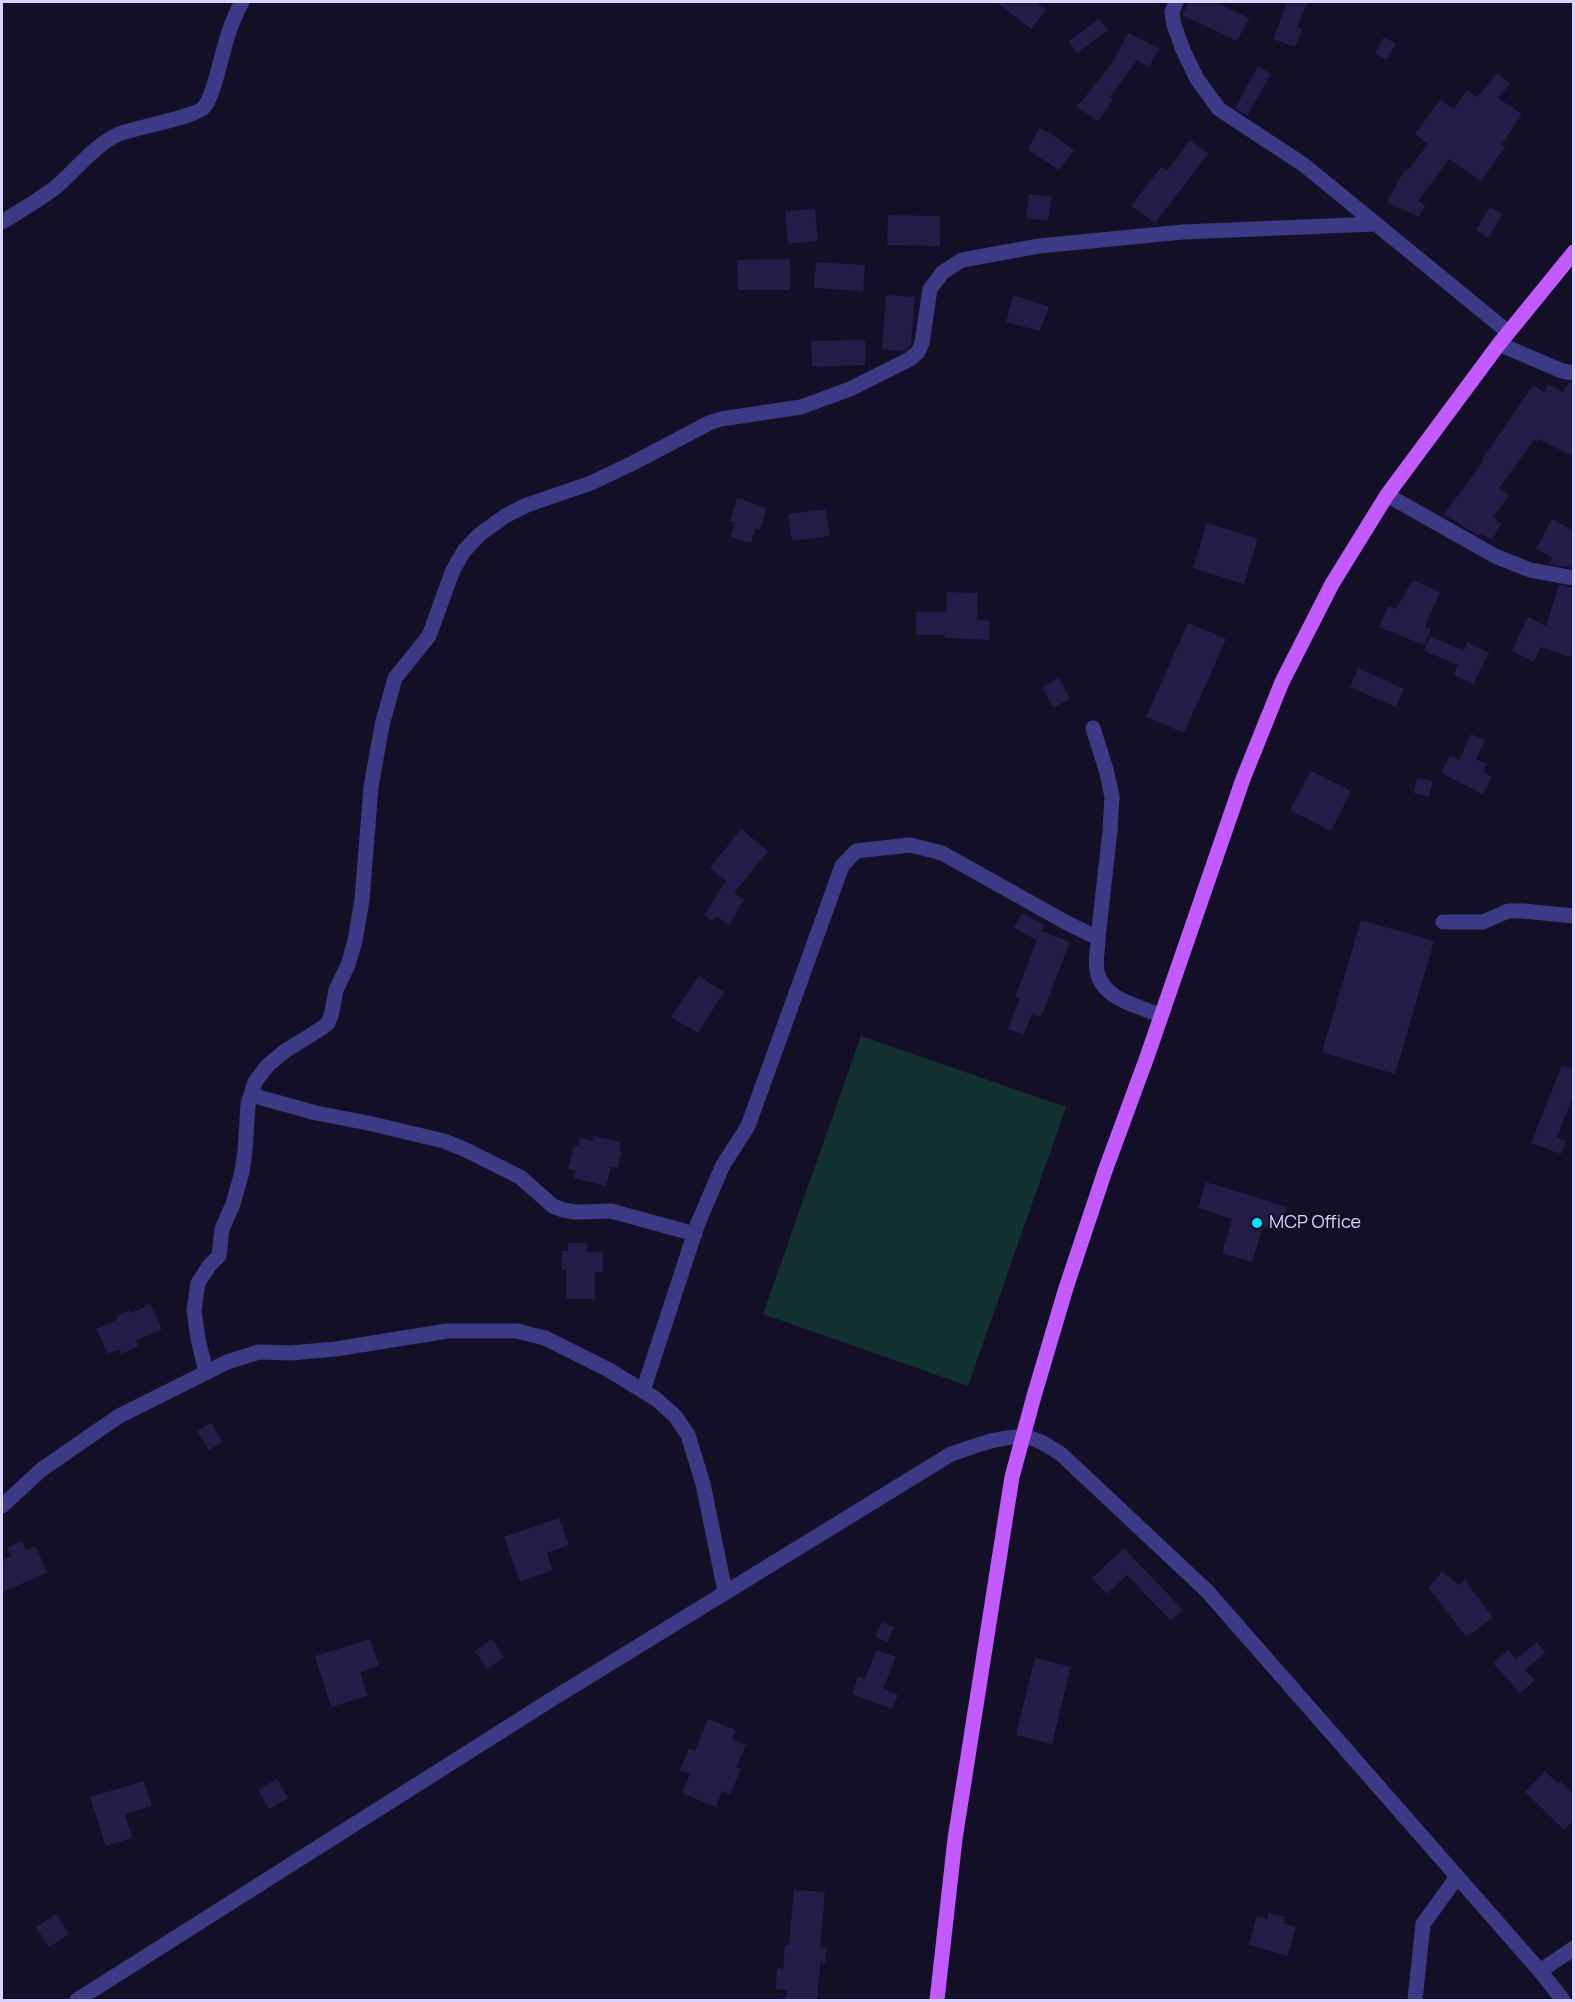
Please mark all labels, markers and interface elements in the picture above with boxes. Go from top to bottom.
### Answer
place label: MCP Office [1269,1212,1361,1234]
marker: MCP Office [1250,1216,1264,1230]

